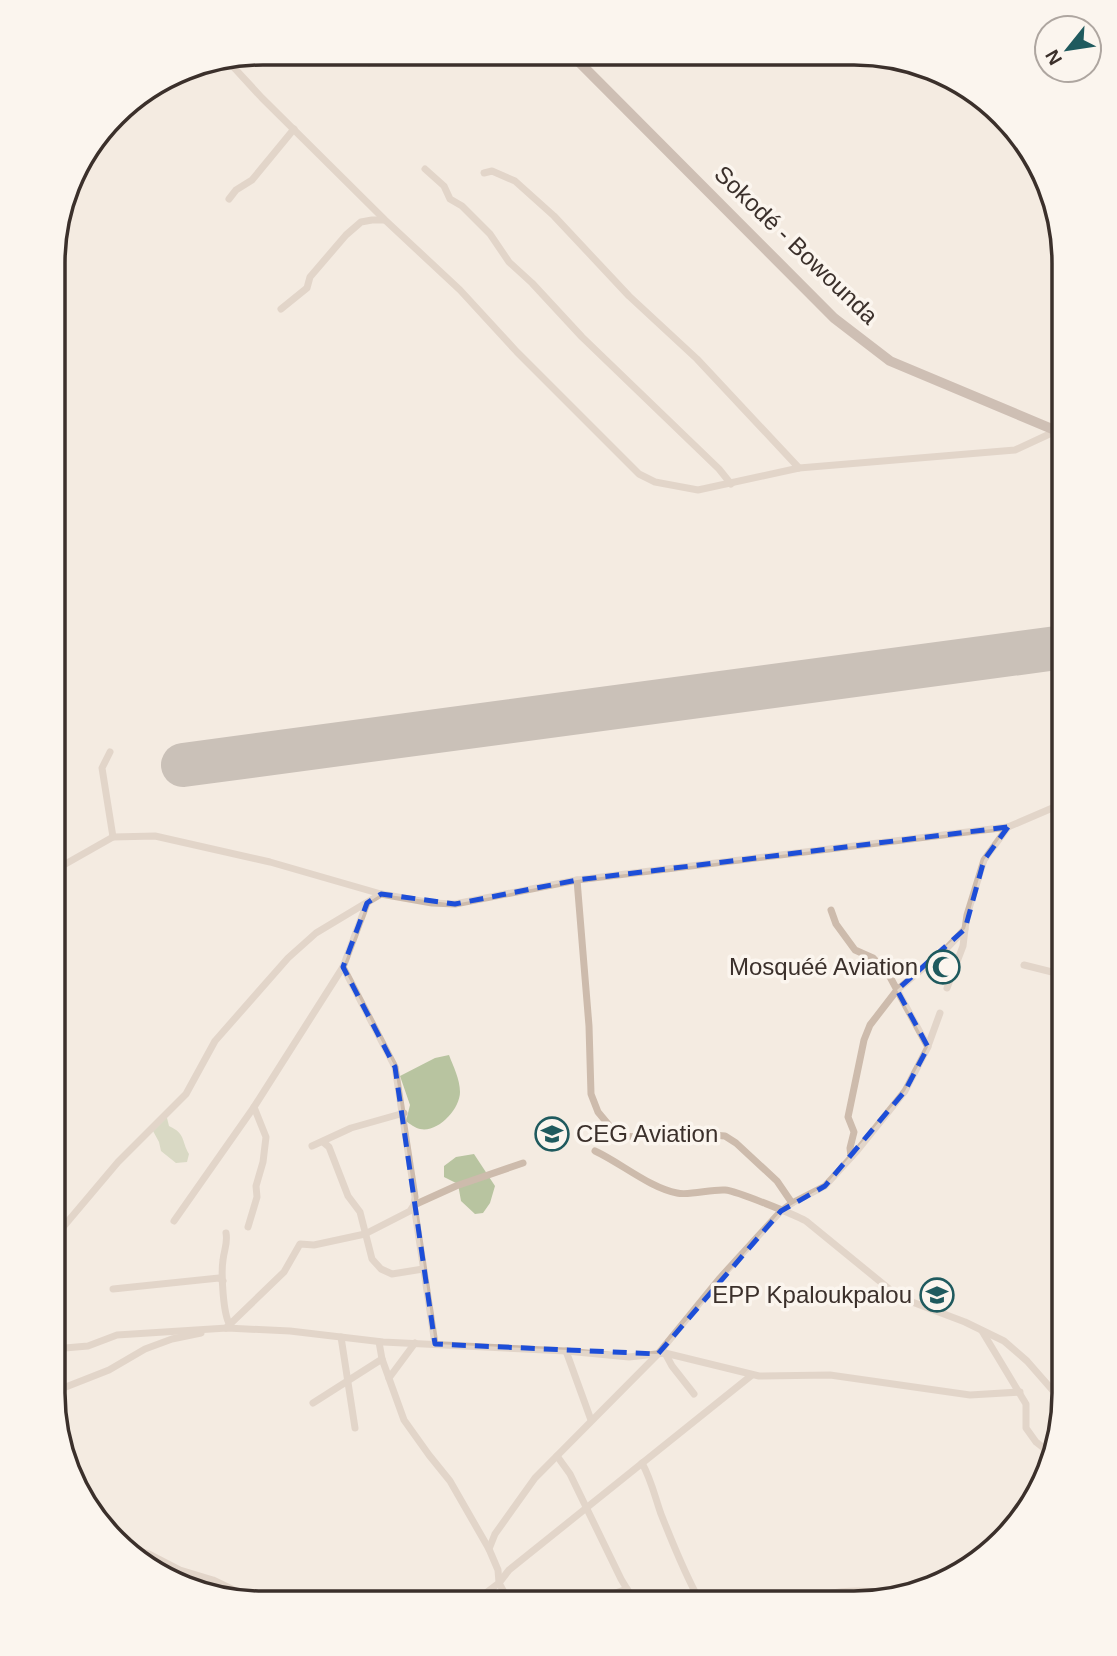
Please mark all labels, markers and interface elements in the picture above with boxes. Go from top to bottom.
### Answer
north arrow [1033,14,1103,84]
text: N [1041,46,1066,68]
street label: Sokodé - Bowounda [709,160,884,330]
mosque icon: Mosquéé Aviation [924,948,962,986]
place label: Mosquéé Aviation [729,953,918,980]
school or university icon: CEG Aviation [533,1115,571,1153]
place label: CEG Aviation [576,1120,718,1147]
school or university icon: EPP Kpaloukpalou [918,1276,956,1314]
place label: EPP Kpaloukpalou [712,1281,912,1308]

